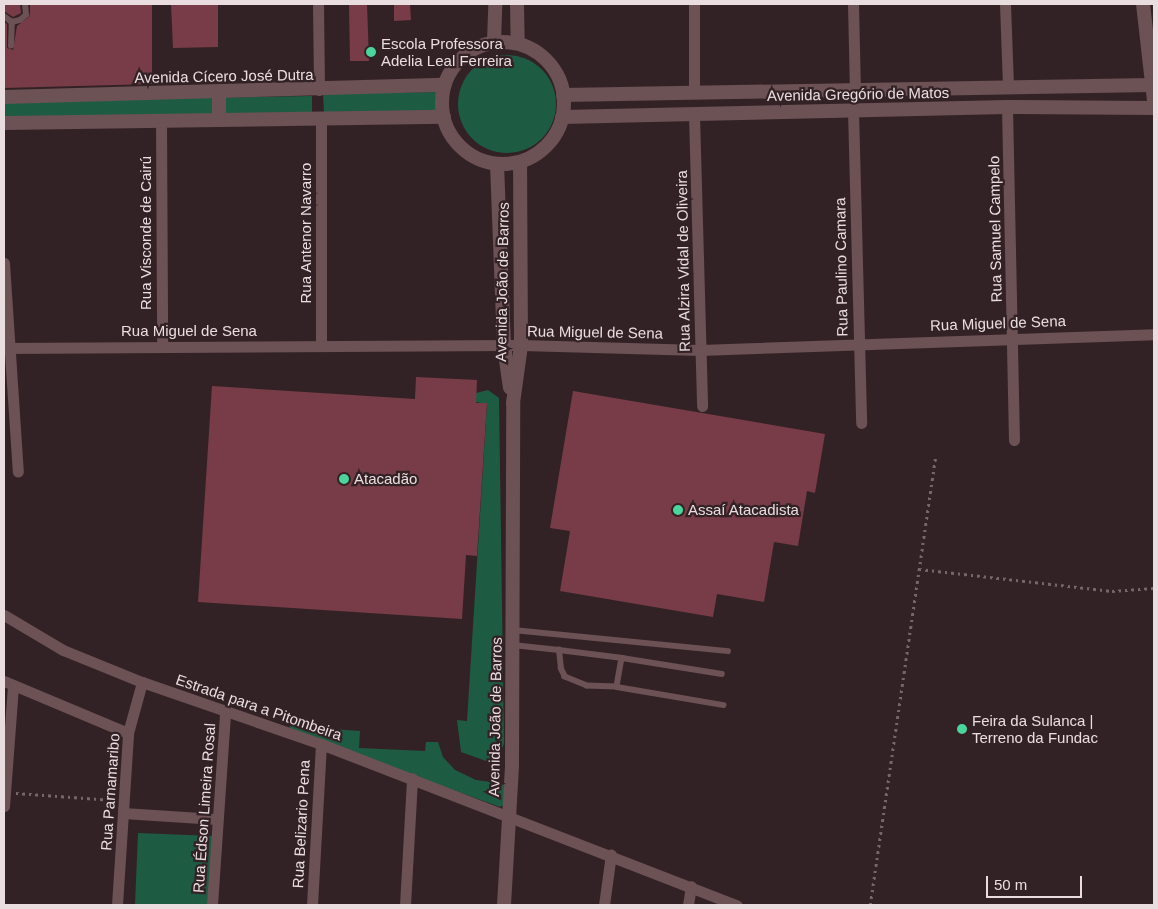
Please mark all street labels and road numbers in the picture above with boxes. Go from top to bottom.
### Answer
street label: Avenida Cícero José Dutra [134,65,314,87]
street label: Avenida Gregório de Matos [767,83,949,105]
street label: Rua Samuel Campelo [985,155,1005,303]
street label: Rua Visconde de Cairú [137,156,155,310]
street label: Rua Antenor Navarro [297,162,315,304]
street label: Rua Alzira Vidal de Oliveira [672,170,694,352]
street label: Rua Paulino Camara [831,197,851,337]
street label: Avenida João de Barros [492,202,512,362]
street label: Rua Miguel de Sena [930,312,1066,334]
street label: Rua Miguel de Sena [121,322,257,340]
street label: Rua Miguel de Sena [527,322,663,342]
street label: Avenida João de Barros [485,637,505,797]
street label: Estrada para a Pitombeira [174,670,344,744]
street label: Rua Édson Limeira Rosal [189,723,219,893]
street label: Rua Parnamaribo [97,733,123,851]
street label: Rua Belizario Pena [289,759,313,889]

